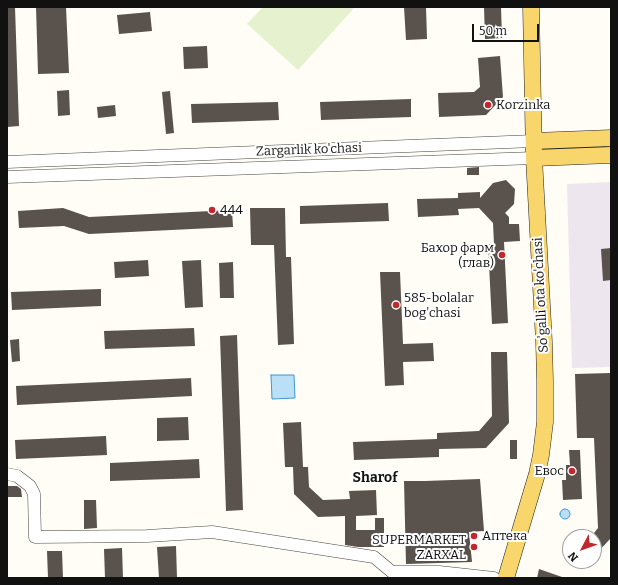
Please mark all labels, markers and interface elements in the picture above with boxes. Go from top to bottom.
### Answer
scale bar [474,16,541,42]
text: 50 m [479,24,507,38]
place label: Korzinka [496,97,550,113]
marker: Korzinka [483,100,493,110]
street label: Zargarlik ko'chasi [256,140,362,160]
place label: 444 [220,202,243,218]
marker: 444 [207,205,217,215]
street label: So'galli ota ko'chasi [530,237,552,353]
place label: Бахор фарм (глав) [421,240,494,271]
marker: Бахор фарм (глав) [497,250,507,260]
place label: 585-bolalar bog'chasi [404,290,474,321]
marker: 585-bolalar bog'chasi [391,300,401,310]
place label: Евос [535,463,564,479]
marker: Евос [567,466,577,476]
district label: Sharof [353,470,397,486]
place label: Аптека [482,528,527,544]
north arrow [562,529,602,569]
marker: Аптека [469,531,479,541]
place label: SUPERMARKET ZARXAL [372,532,466,563]
marker: SUPERMARKET ZARXAL [469,542,479,552]
text: N [566,549,581,564]

